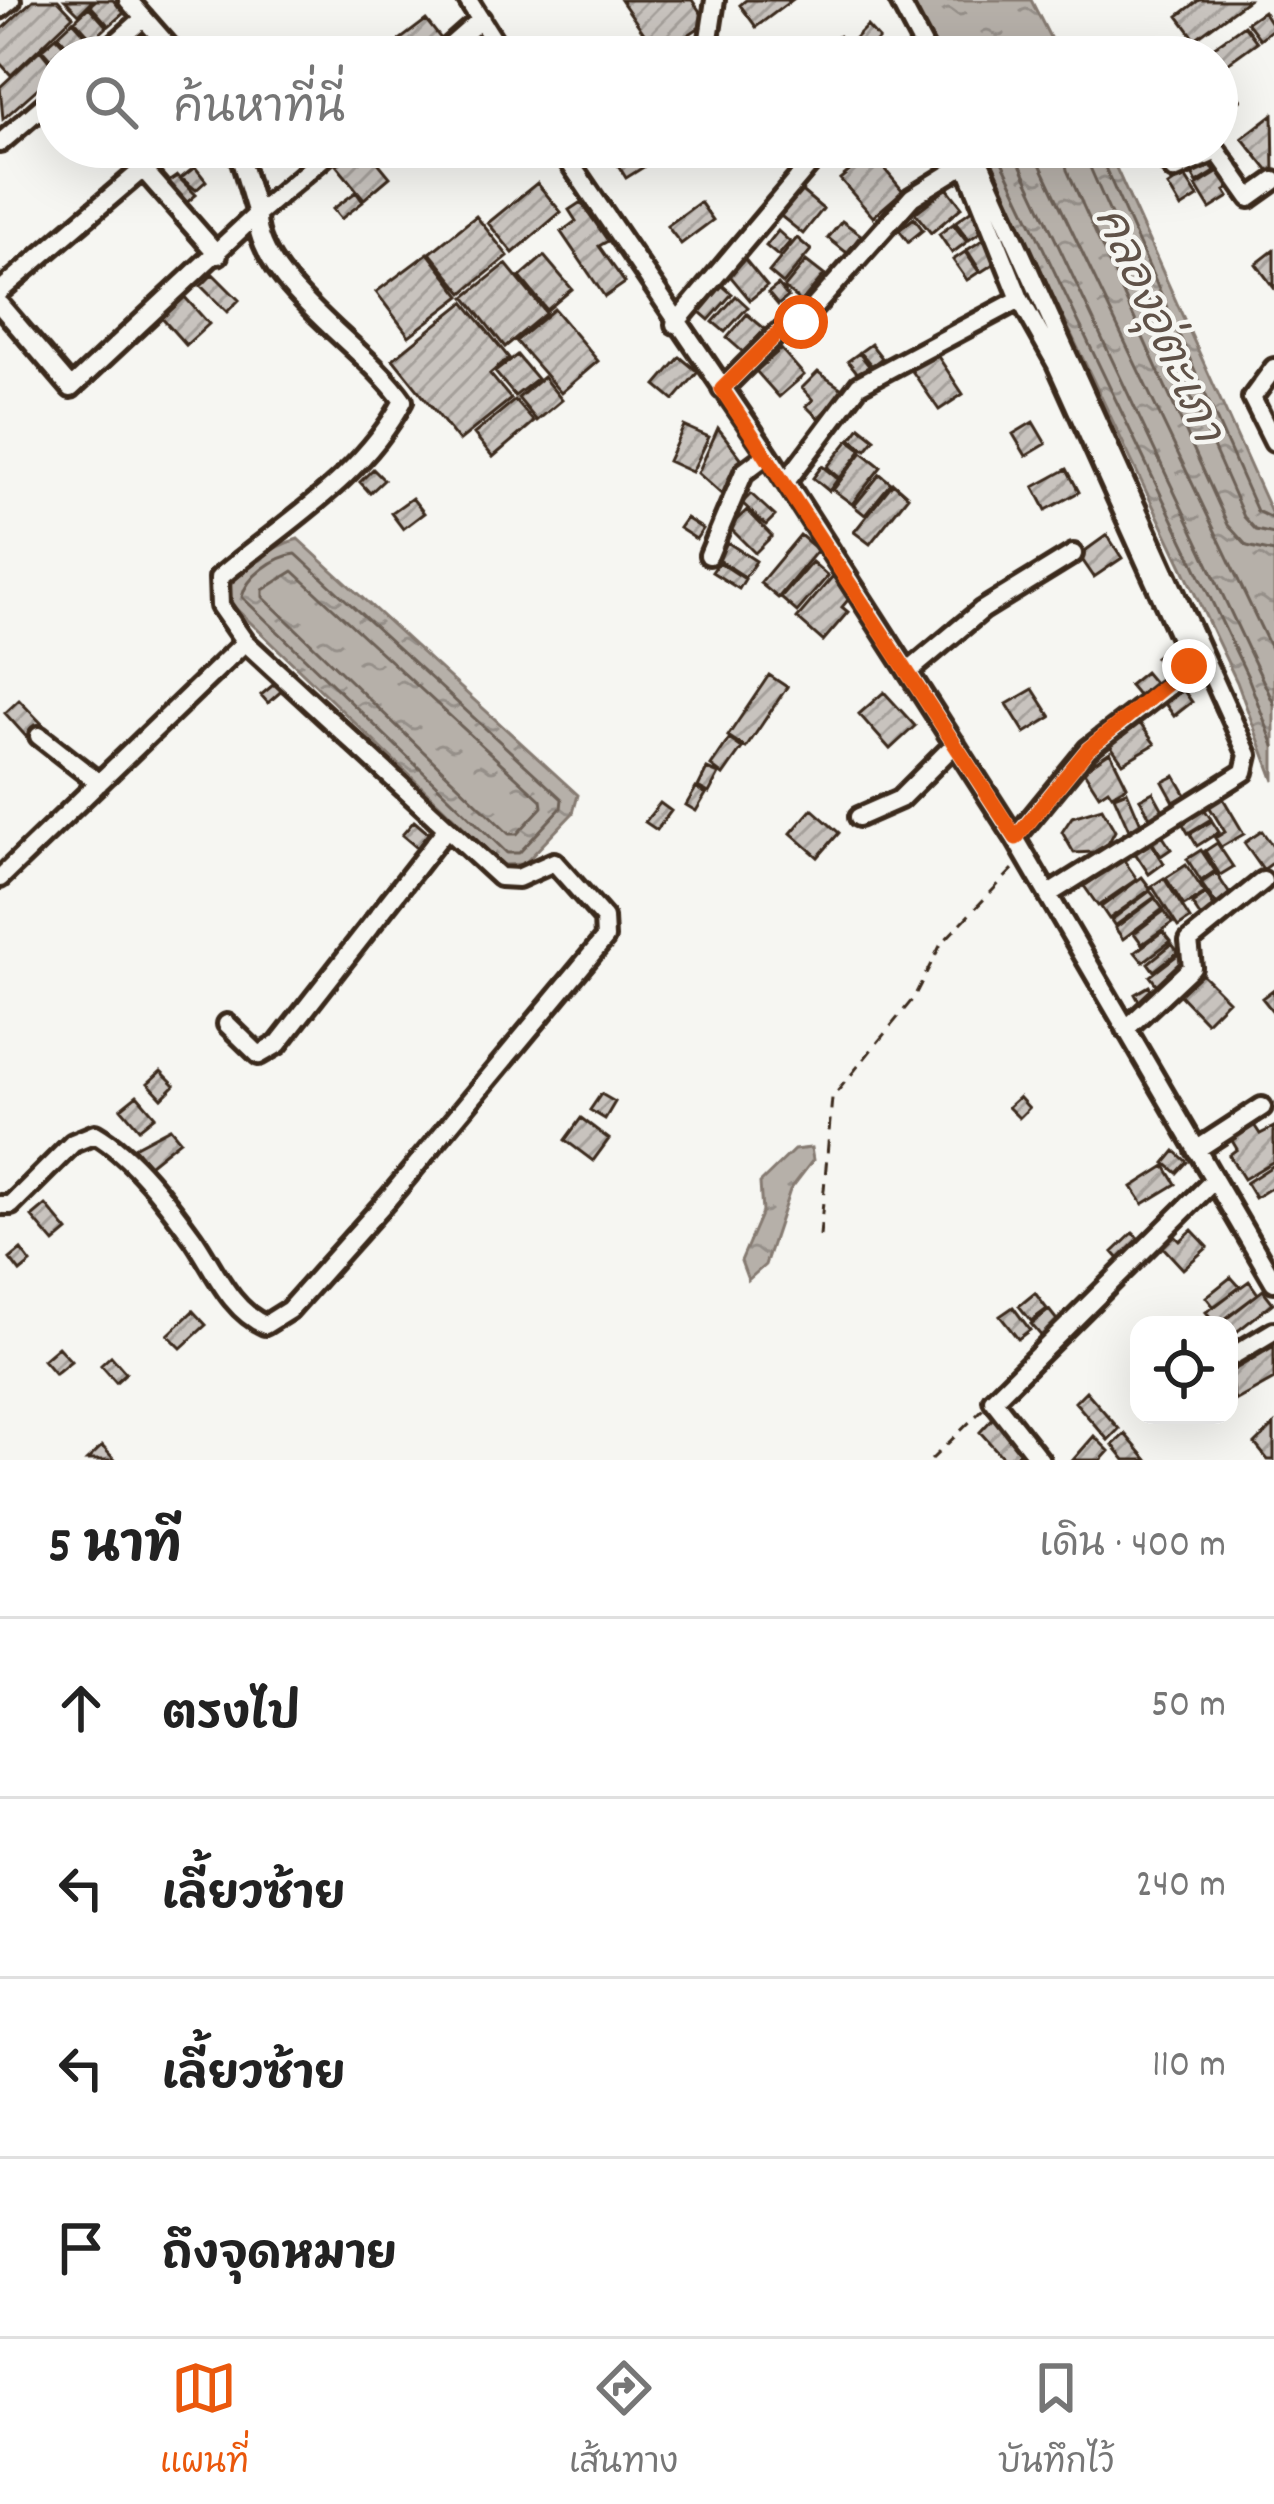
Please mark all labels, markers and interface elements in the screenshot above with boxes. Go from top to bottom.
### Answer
search box [36,36,1238,168]
icon: search [78,69,144,135]
text: ค้นหาที่นี่ [174,80,345,144]
water label: คลองอุ่ตะเภา [1075,198,1238,457]
route start [774,295,828,349]
route end [1162,639,1216,693]
map controls [1130,1316,1238,1424]
button: locate [1130,1316,1238,1424]
text: 5 นาที [48,1514,182,1586]
text: เดิน · 400 m [1040,1520,1226,1575]
icon: ahead [48,1675,114,1741]
text: 50 m [1151,1680,1226,1735]
text: ตรงไป [162,1686,300,1750]
icon: left [48,1855,114,1921]
text: 240 m [1136,1860,1226,1915]
text: เลี้ยวซ้าย [162,1866,345,1930]
icon: left [48,2035,114,2101]
text: 110 m [1152,2040,1226,2095]
text: เลี้ยวซ้าย [162,2046,345,2110]
icon: arrive [48,2215,114,2281]
text: ถึงจุดหมาย [162,2226,397,2290]
tab: แผนที่ [160,2355,249,2489]
tab: เส้นทาง [569,2355,678,2489]
tab: บันทึกไว้ [998,2355,1114,2489]

